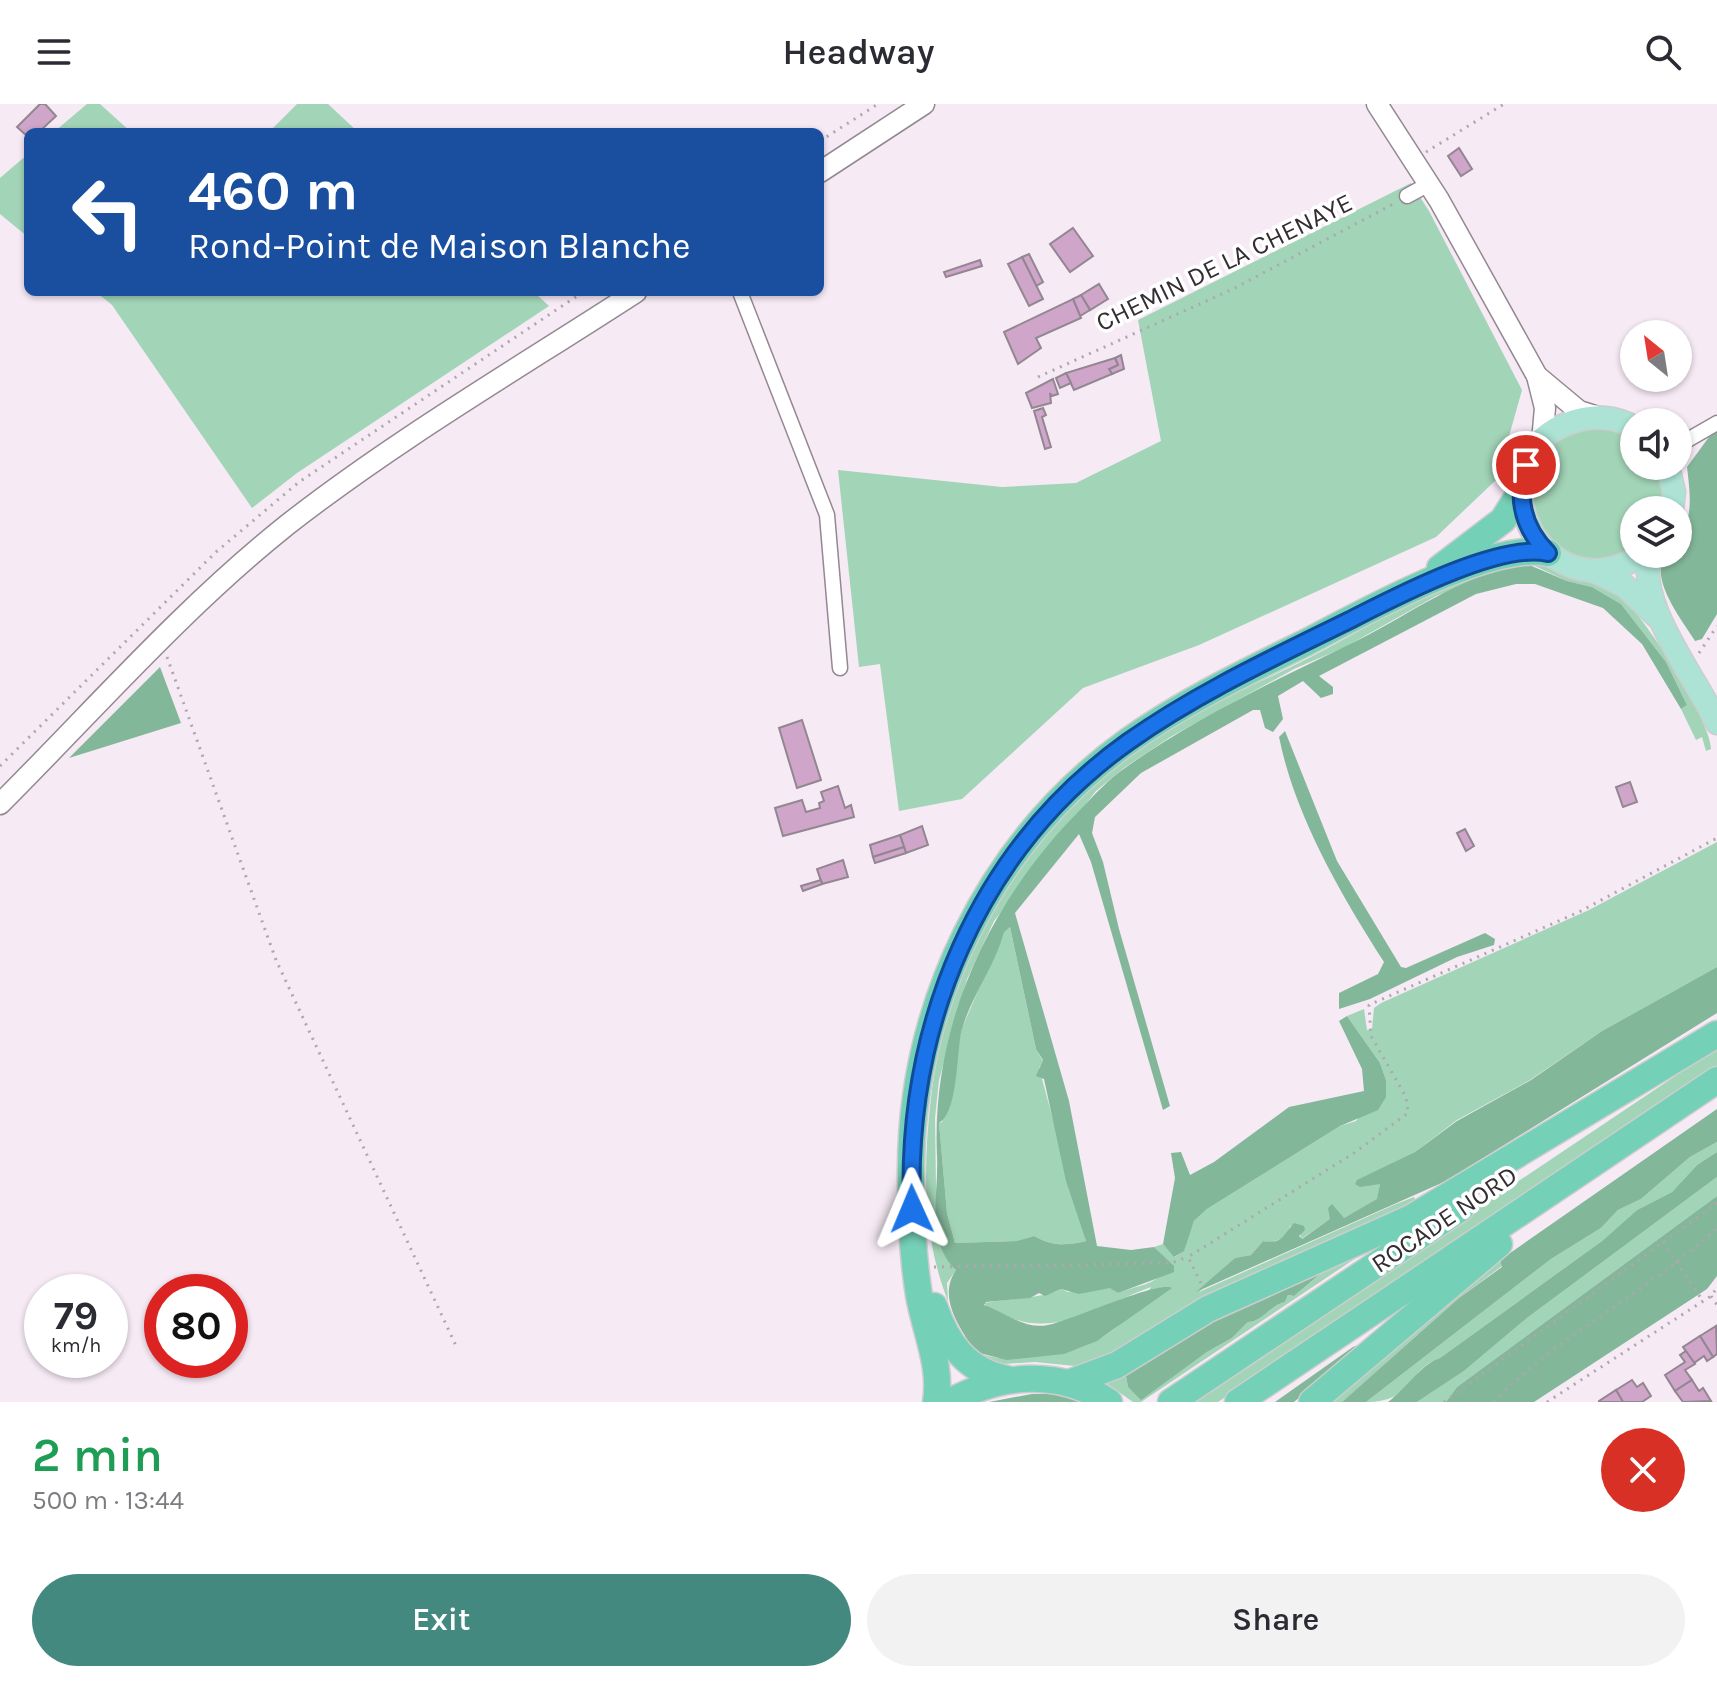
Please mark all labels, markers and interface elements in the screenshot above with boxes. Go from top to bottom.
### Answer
icon: menu [32,30,76,74]
icon: search [1641,30,1685,74]
text: Headway [783,31,934,73]
text: 460 m [188,158,358,223]
icon: left [56,160,160,264]
street label: CHEMIN DE LA CHENAYE [1091,187,1357,338]
text: Rond-Point de Maison Blanche [188,225,691,267]
north arrow [1620,320,1692,392]
map controls [1620,320,1692,568]
button: sound [1620,408,1692,480]
pin [1492,431,1560,499]
icon: arrive [1504,443,1548,487]
button: layers [1620,496,1692,568]
street label: ROCADE NORD [1365,1159,1523,1280]
position arrow [870,1167,954,1251]
speed limit sign: 80 [144,1274,248,1378]
text: 79 [54,1292,98,1339]
text: km/h [51,1334,101,1357]
text: 2 min [32,1427,163,1483]
button: close [1601,1428,1685,1512]
text: 500 m · 13:44 [32,1485,184,1516]
button: Exit [32,1574,851,1666]
button: Share [867,1574,1685,1666]

